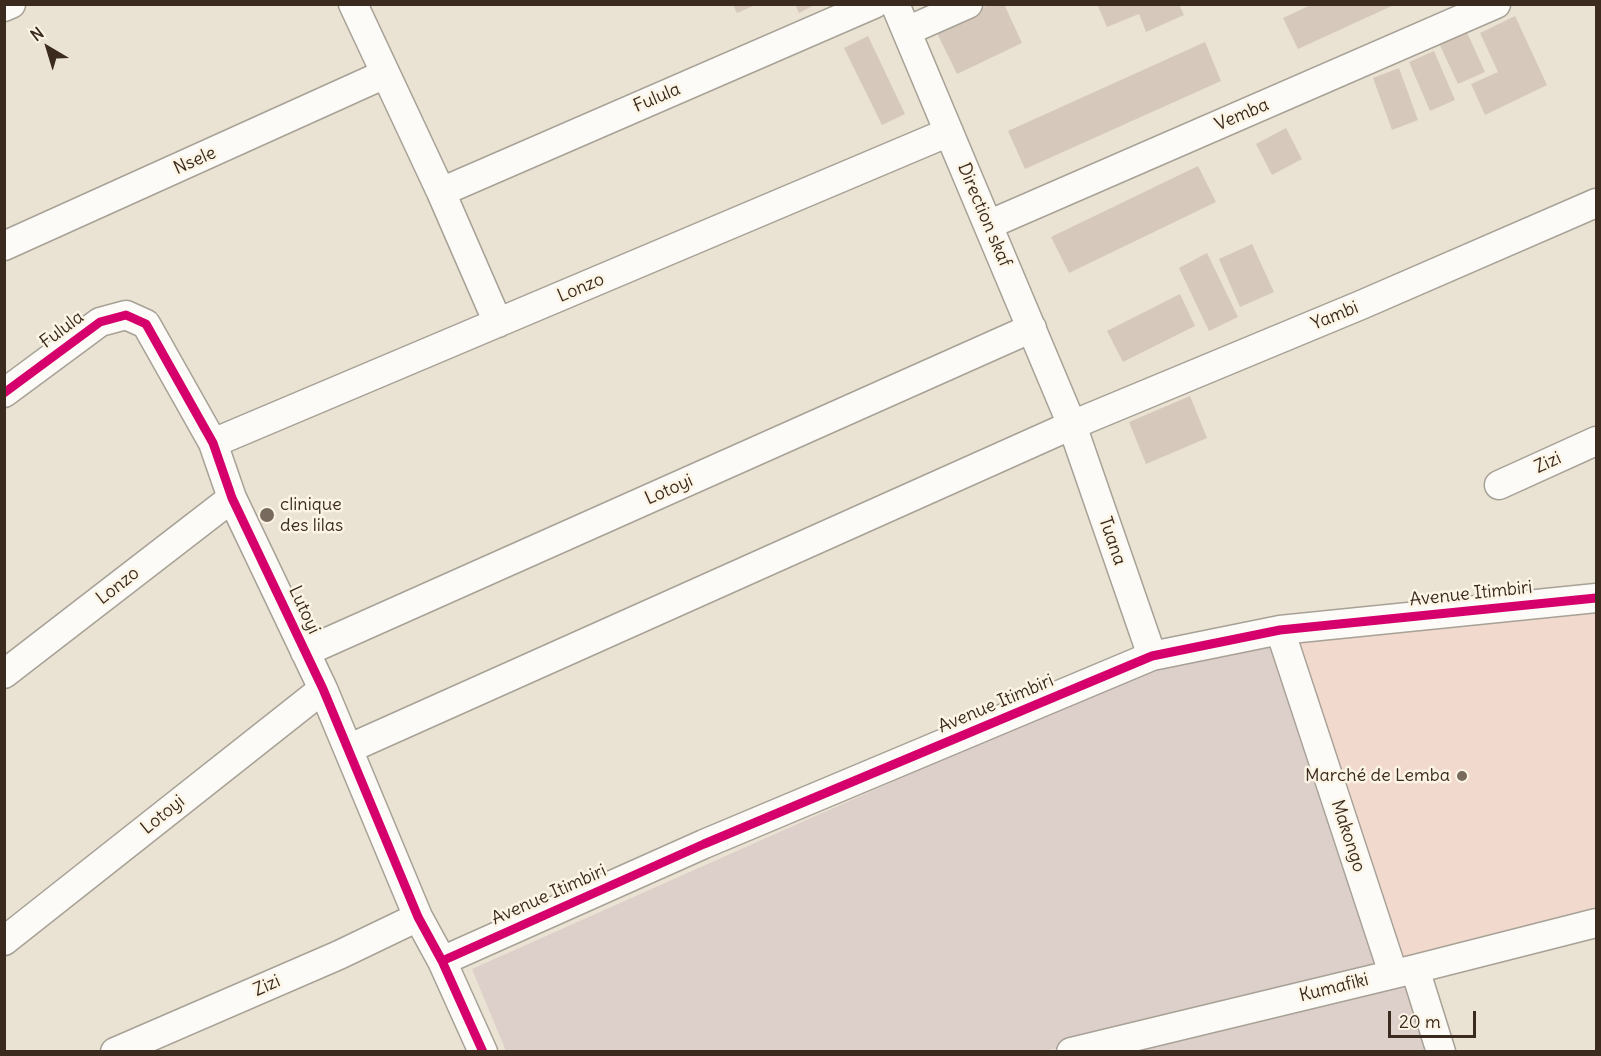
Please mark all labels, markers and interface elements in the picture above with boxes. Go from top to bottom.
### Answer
north arrow [18,18,78,78]
text: N [26,23,47,45]
street label: Fulula [630,79,684,117]
street label: Vemba [1212,94,1272,136]
street label: Nsele [171,142,219,180]
street label: Direction skaf [952,160,1016,270]
street label: Lonzo [554,269,608,307]
street label: Yambi [1308,297,1362,335]
street label: Fulula [36,307,88,353]
street label: Zizi [1531,448,1565,478]
street label: Lotoyi [642,470,696,510]
place label: clinique des lilas [280,494,343,536]
marker: clinique des lilas [258,506,276,524]
street label: Tuana [1094,514,1130,568]
street label: Lonzo [92,563,144,609]
street label: Avenue Itimbiri [1409,577,1533,611]
street label: Lutoyi [284,583,324,637]
street label: Avenue Itimbiri [935,670,1057,738]
place label: Marché de Lemba [1305,765,1450,787]
marker: Marché de Lemba [1455,769,1469,783]
street label: Lotoyi [137,791,189,839]
street label: Makongo [1326,797,1370,875]
street label: Avenue Itimbiri [488,860,610,930]
street label: Kumafiki [1297,969,1371,1007]
street label: Zizi [250,971,284,1001]
scale bar [1391,999,1480,1037]
text: 20 m [1399,1010,1441,1033]

